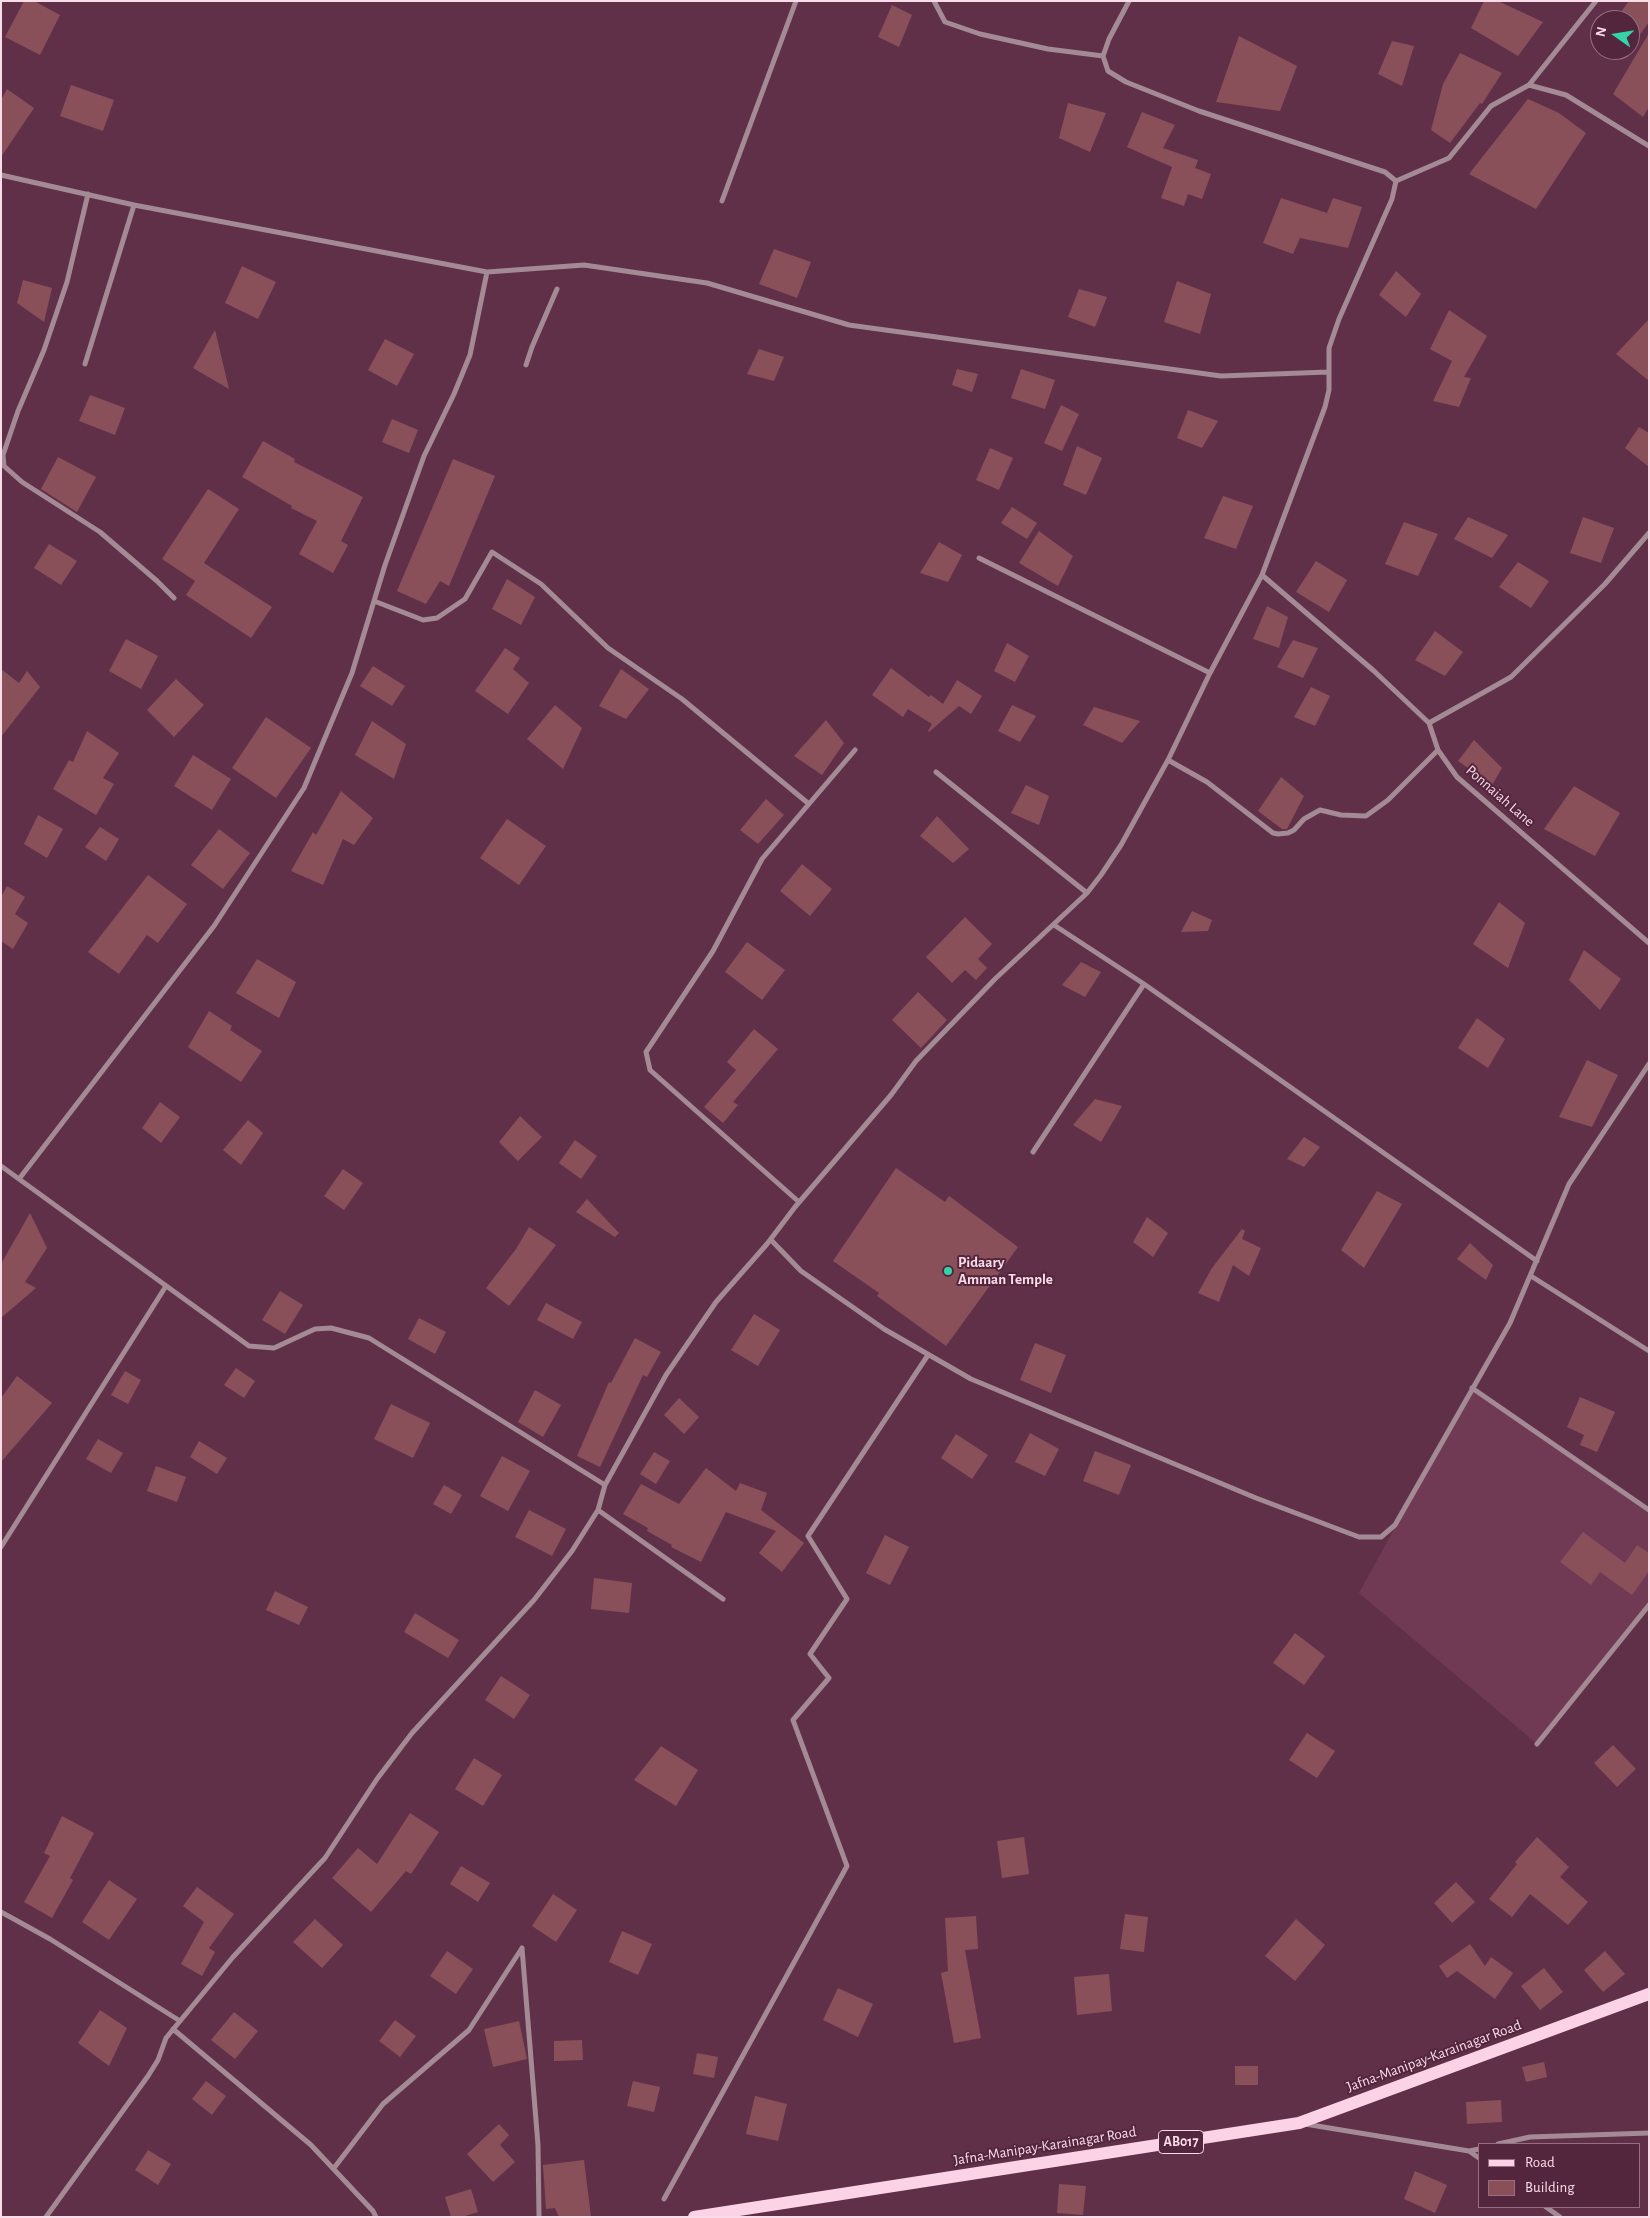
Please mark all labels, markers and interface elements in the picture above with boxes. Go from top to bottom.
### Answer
north arrow [1590,10,1640,60]
text: N [1593,26,1609,38]
street label: Ponnaiah Lane [1462,761,1538,831]
place label: Pidaary Amman Temple [958,1253,1053,1288]
marker: Pidaary Amman Temple [942,1265,954,1277]
street label: Jafna-Manipay-Karainagar Road [1344,2016,1524,2096]
street label: Jafna-Manipay-Karainagar Road [952,2123,1138,2169]
road number: AB017 [1158,2130,1204,2154]
legend [1478,2143,1640,2208]
text: Road [1525,2155,1555,2170]
text: Building [1525,2180,1575,2195]

